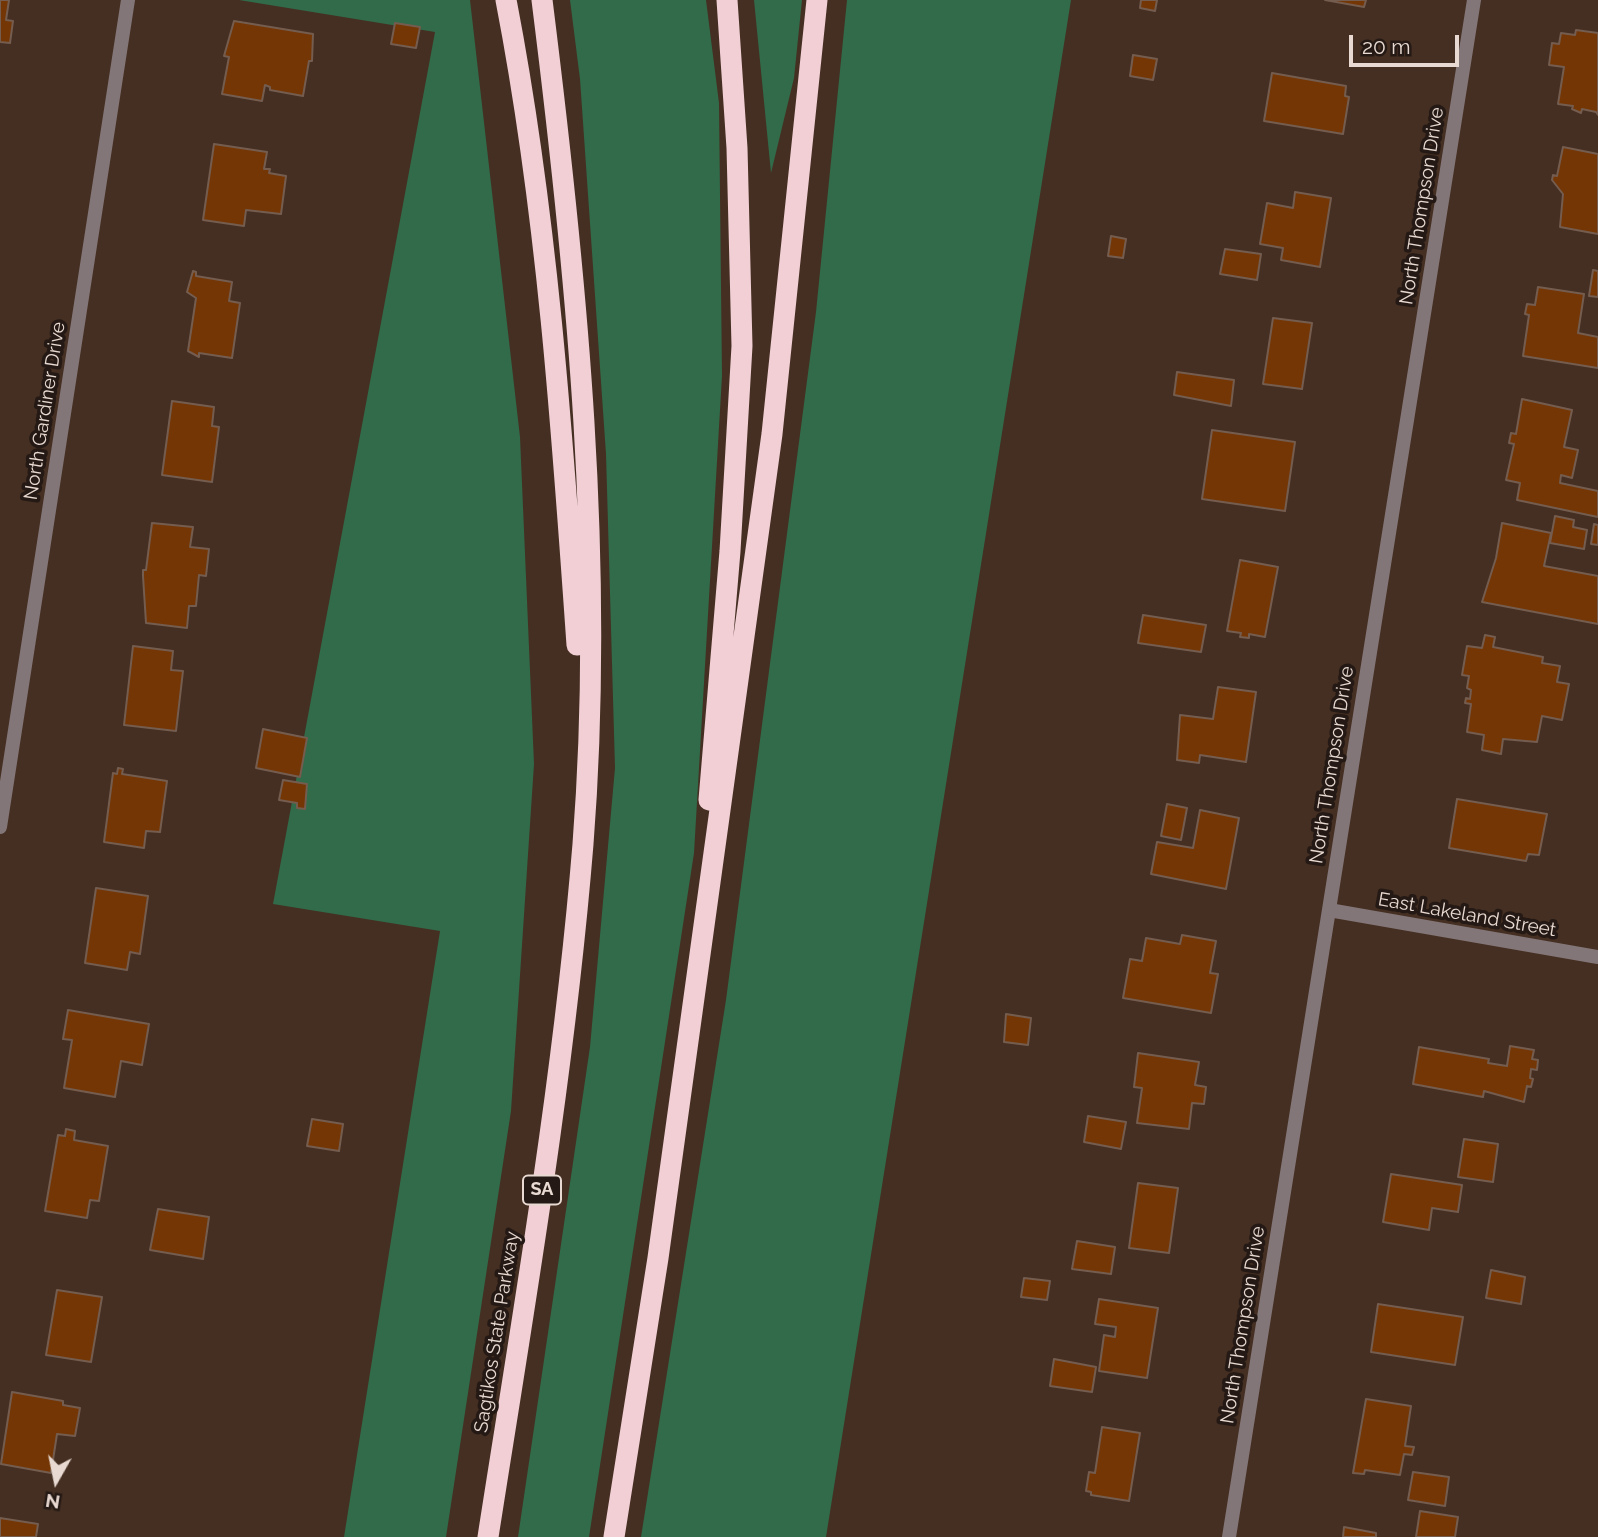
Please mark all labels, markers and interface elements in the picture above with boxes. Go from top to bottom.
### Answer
scale bar [1353,21,1463,65]
text: 20 m [1362,34,1410,59]
street label: North Thompson Drive [1395,106,1449,306]
street label: North Gardiner Drive [20,320,70,502]
street label: North Thompson Drive [1305,665,1359,865]
street label: East Lakeland Street [1376,888,1558,942]
road number: SA [523,1176,561,1204]
street label: North Thompson Drive [1216,1225,1270,1425]
street label: Sagtikos State Parkway [470,1230,524,1434]
north arrow [21,1446,91,1516]
text: N [44,1490,62,1514]

